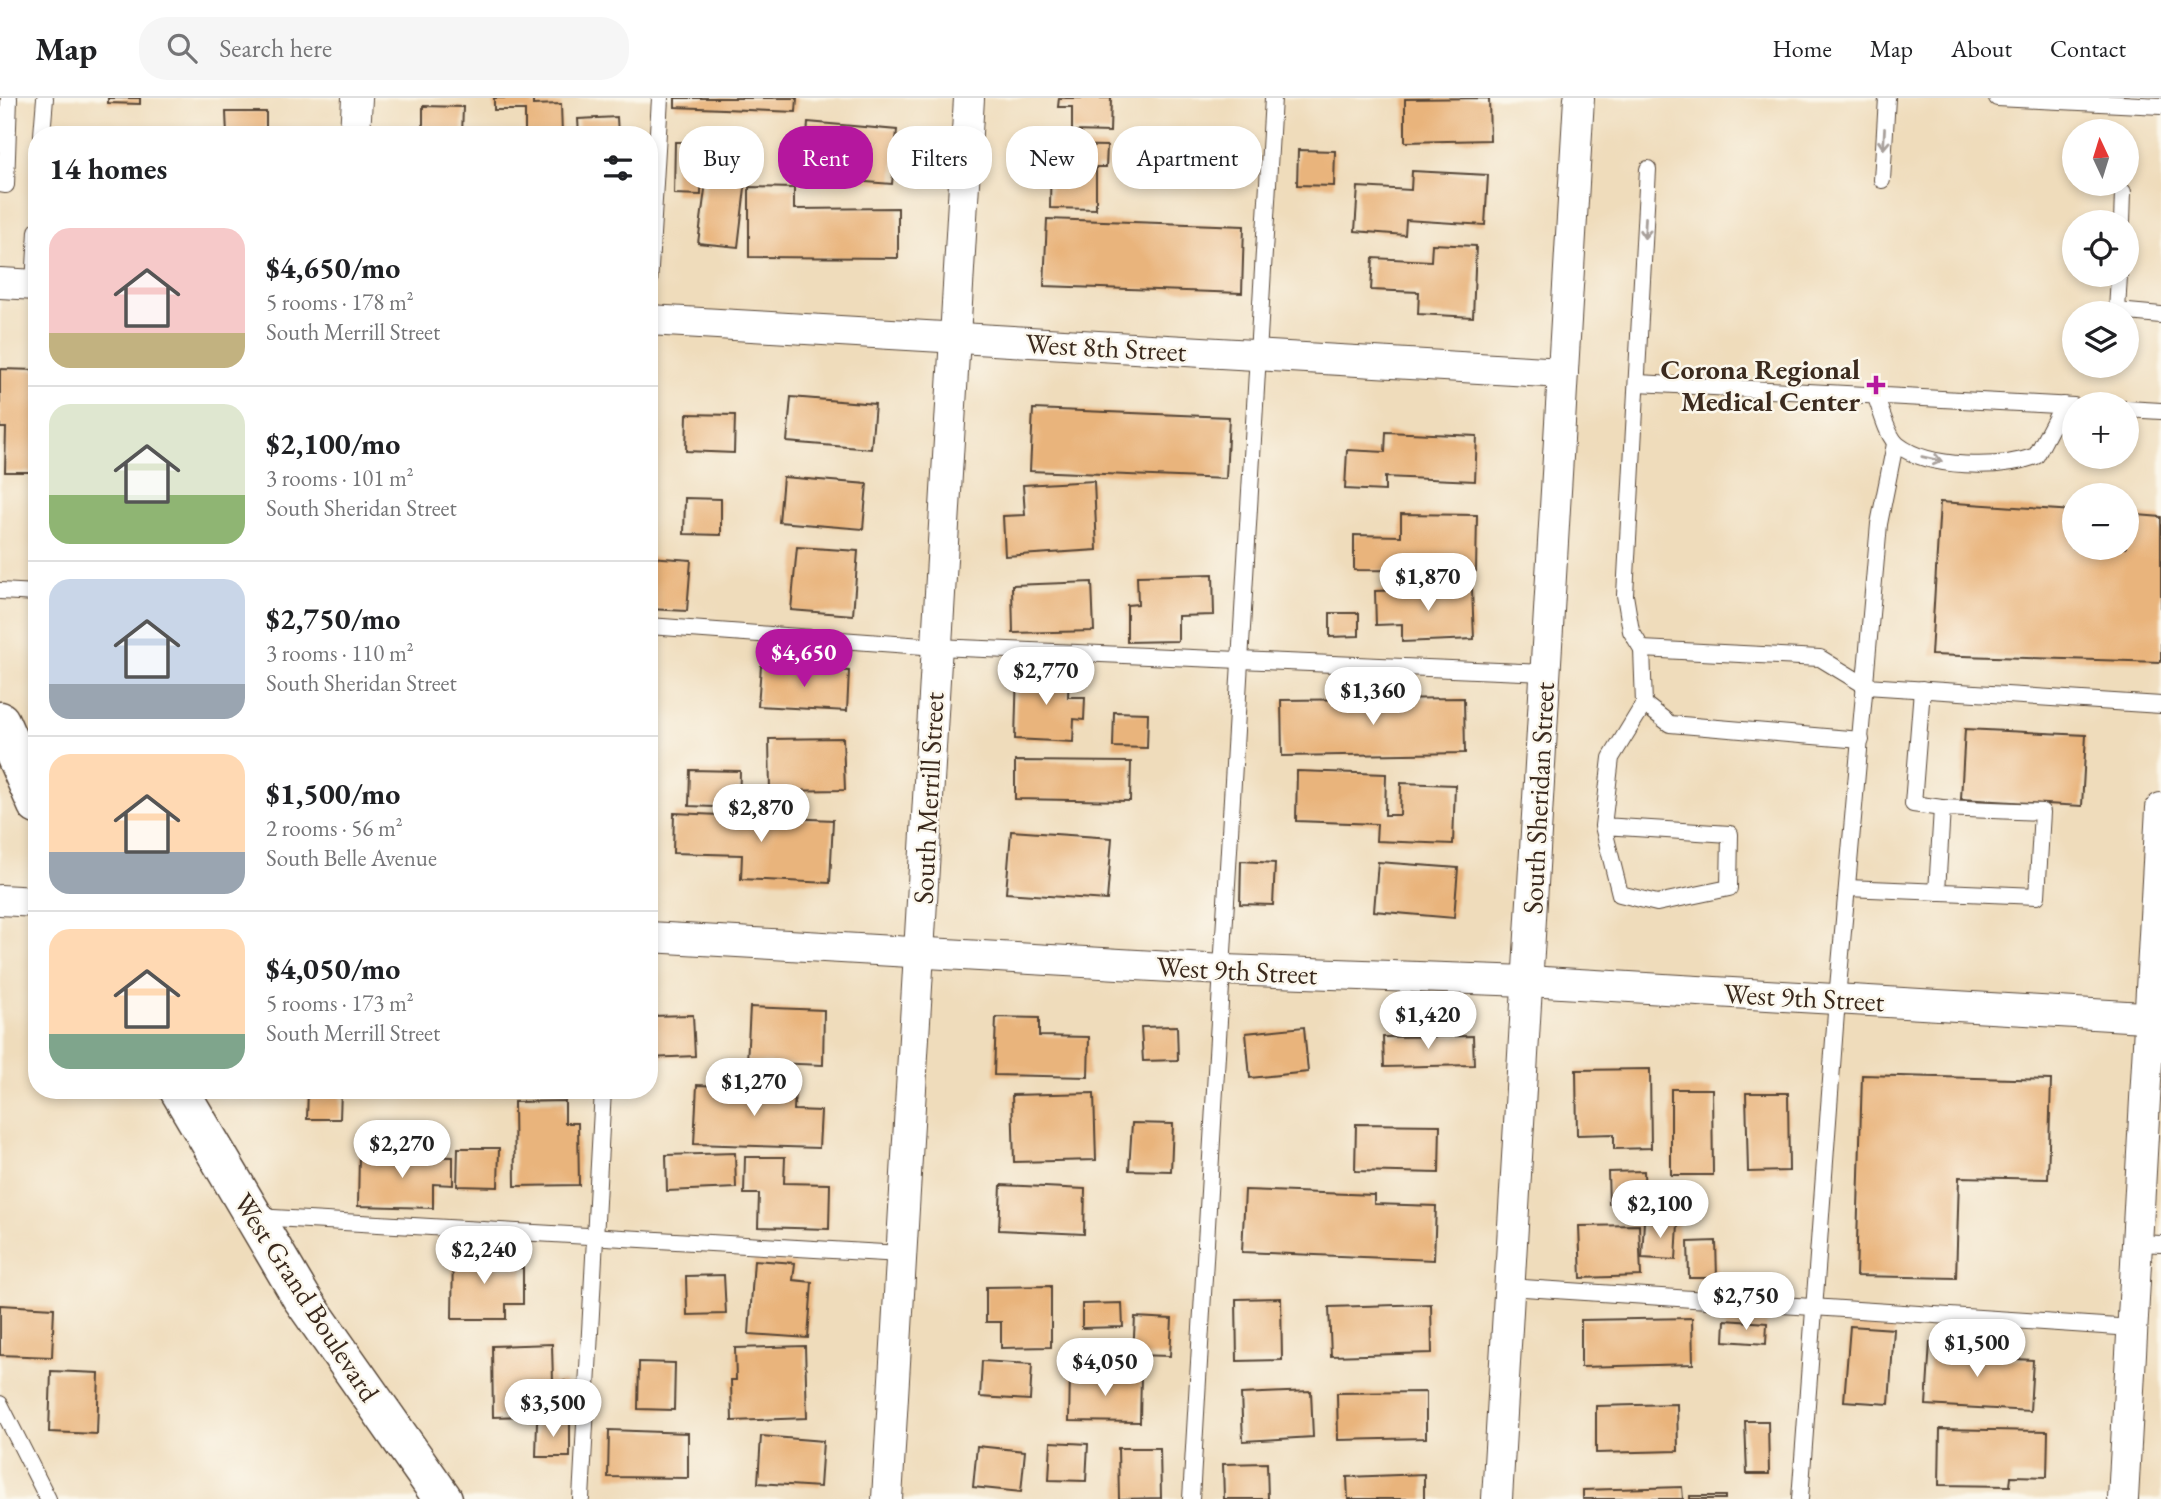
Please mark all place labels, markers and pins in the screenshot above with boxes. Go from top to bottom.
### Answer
place label: Corona Regional Medical Center [1661,351,1860,419]
marker: Corona Regional Medical Center [1866,375,1886,395]
pin: $1,870 [1371,554,1485,613]
pin: $4,650 [747,630,861,689]
pin: $2,770 [989,648,1103,707]
pin: $1,360 [1316,668,1430,727]
pin: $2,870 [704,784,818,844]
pin: $1,420 [1371,992,1485,1051]
pin: $1,270 [697,1058,811,1118]
pin: $2,270 [345,1121,459,1180]
pin: $2,100 [1603,1180,1717,1240]
pin: $2,240 [427,1226,541,1286]
pin: $2,750 [1689,1272,1803,1332]
pin: $1,500 [1920,1320,2034,1379]
pin: $4,050 [1048,1338,1162,1398]
pin: $3,500 [496,1380,610,1439]

